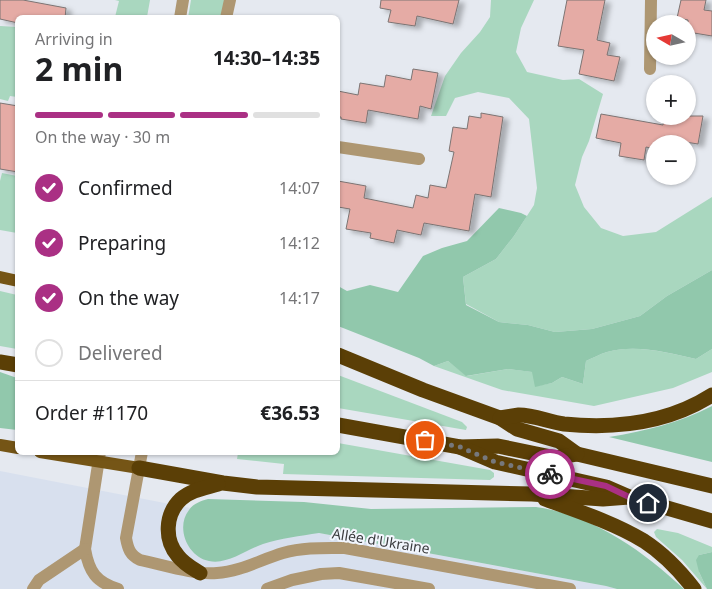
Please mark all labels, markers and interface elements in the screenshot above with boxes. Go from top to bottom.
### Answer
north arrow [646,15,696,65]
map controls [646,15,696,185]
text: Arriving in [35,28,113,50]
text: 14:30–14:35 [213,45,320,71]
text: 2 min [35,47,123,90]
button: + [646,75,696,125]
text: On the way · 30 m [35,126,170,148]
button: − [646,135,696,185]
icon: check [35,174,63,202]
text: Confirmed [78,175,173,201]
text: 14:07 [279,177,320,199]
icon: check [35,229,63,257]
text: Preparing [78,230,166,256]
text: 14:12 [279,232,320,254]
icon: check [35,284,63,312]
text: On the way [78,285,179,311]
text: 14:17 [279,287,320,309]
text: Delivered [78,340,163,366]
text: Order #1170 [35,400,148,426]
text: €36.53 [260,400,320,426]
pin [404,419,446,461]
icon: bag [411,426,439,454]
courier [525,449,575,499]
icon: bike [536,460,564,488]
pin [627,482,669,524]
icon: home [634,489,662,517]
street label: Allée d'Ukraine [331,523,431,558]

